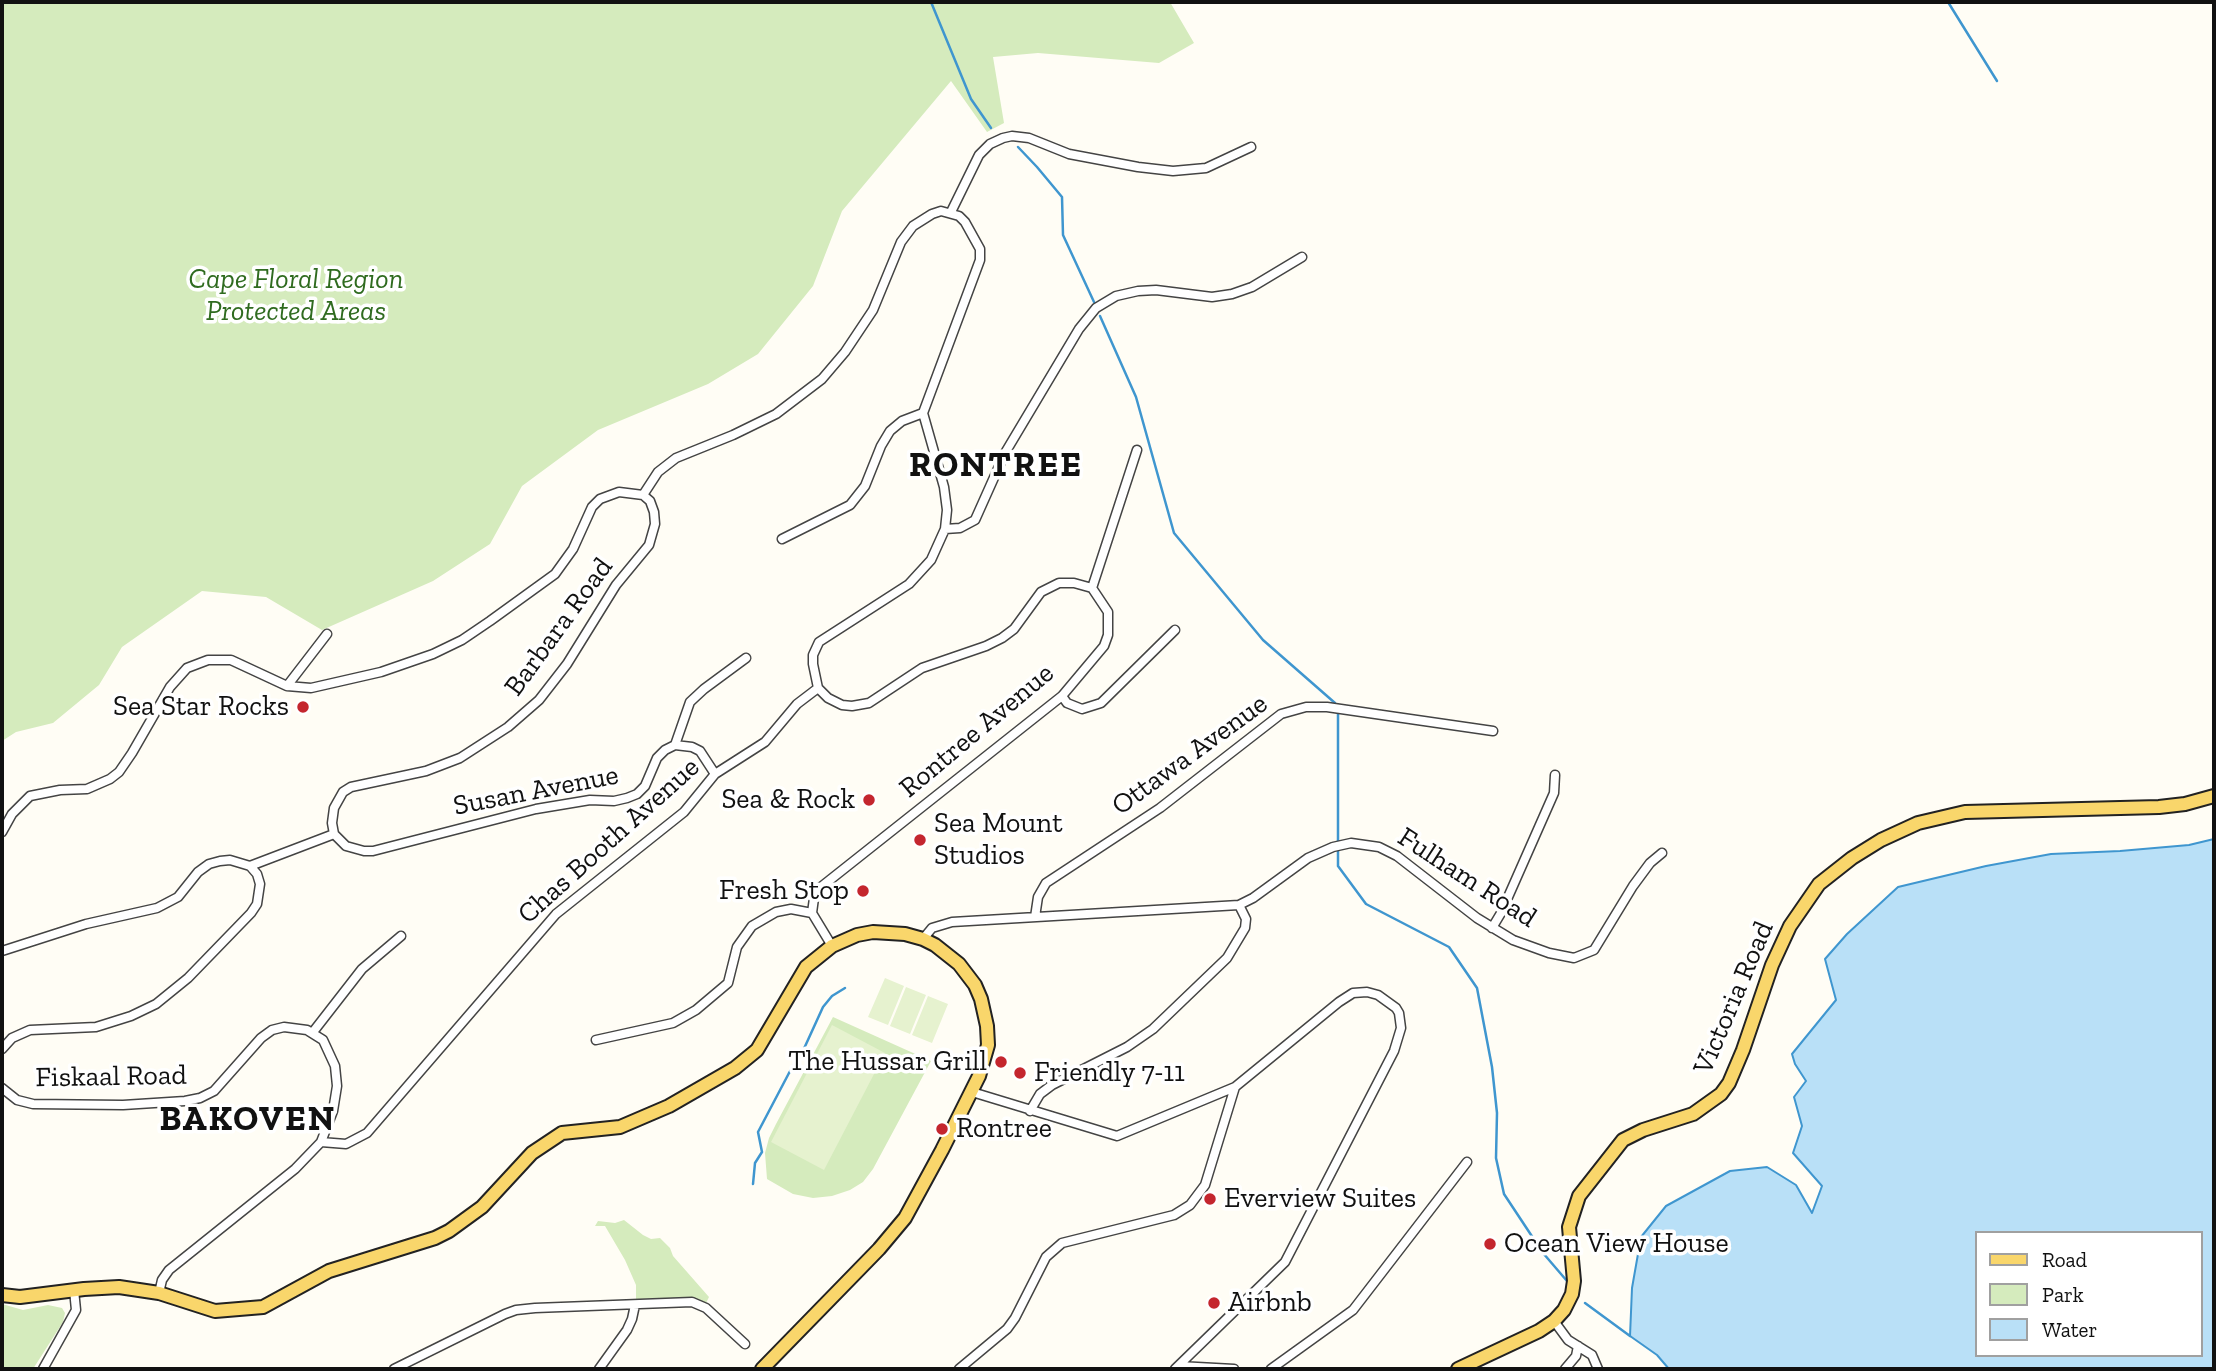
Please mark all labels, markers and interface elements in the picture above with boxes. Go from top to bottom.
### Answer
park label: Cape Floral Region Protected Areas [189,263,403,329]
district label: RONTREE [910,445,1082,487]
street label: Barbara Road [498,551,620,703]
street label: Rontree Avenue [893,657,1061,805]
street label: Ottawa Avenue [1106,687,1274,823]
place label: Sea Star Rocks [113,690,289,724]
marker: Sea Star Rocks [295,699,311,715]
street label: Chas Booth Avenue [511,751,707,931]
street label: Susan Avenue [451,759,621,823]
place label: Sea & Rock [721,783,855,817]
marker: Sea & Rock [861,792,877,808]
place label: Sea Mount Studios [934,807,1063,873]
street label: Fulham Road [1391,821,1543,935]
marker: Sea Mount Studios [912,832,928,848]
place label: Fresh Stop [719,874,849,908]
marker: Fresh Stop [855,883,871,899]
street label: Victoria Road [1687,917,1781,1079]
place label: The Hussar Grill [788,1045,987,1079]
marker: The Hussar Grill [993,1054,1009,1070]
place label: Friendly 7-11 [1034,1056,1185,1090]
street label: Fiskaal Road [35,1059,187,1095]
marker: Friendly 7-11 [1012,1065,1028,1081]
district label: BAKOVEN [161,1099,335,1141]
place label: Rontree [956,1112,1052,1146]
marker: Rontree [934,1121,950,1137]
place label: Everview Suites [1224,1182,1416,1216]
marker: Everview Suites [1202,1191,1218,1207]
place label: Ocean View House [1504,1227,1729,1261]
legend [1974,1231,2202,1357]
marker: Ocean View House [1482,1236,1498,1252]
text: Road [2042,1247,2087,1272]
text: Park [2042,1282,2084,1307]
place label: Airbnb [1228,1286,1312,1320]
marker: Airbnb [1206,1295,1222,1311]
text: Water [2042,1317,2097,1342]

